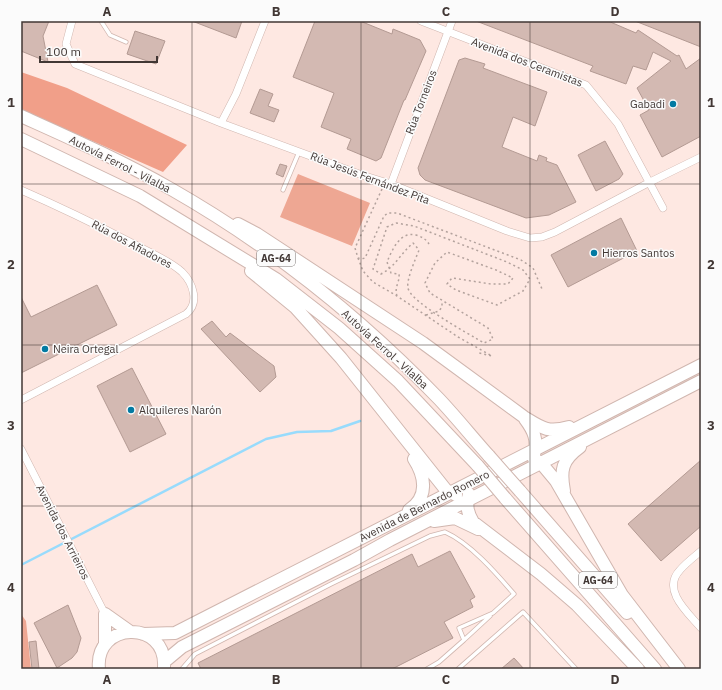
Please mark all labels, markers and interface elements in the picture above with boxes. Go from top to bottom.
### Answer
text: A [103,3,112,20]
text: B [272,3,281,20]
text: C [442,3,451,20]
text: D [610,3,620,20]
street label: Avenida dos Ceramistas [469,34,585,90]
scale bar [40,38,157,64]
text: 100 m [46,44,81,59]
street label: Rúa Torneiros [402,68,440,136]
text: 1 [7,94,15,111]
text: 1 [707,94,715,111]
place label: Gabadi [630,97,665,111]
marker: Gabadi [668,99,678,109]
street label: Autovía Ferrol - Vilalba [67,132,173,196]
street label: Rúa Jesús Fernández Pita [308,149,432,207]
street label: Rúa dos Afiadores [89,217,175,271]
place label: Hierros Santos [602,246,675,260]
marker: Hierros Santos [589,248,599,258]
road number: AG-64 [257,250,295,266]
text: 2 [7,256,15,273]
text: 2 [707,256,715,273]
street label: Autovía Ferrol - Vilalba [339,306,431,392]
place label: Neira Ortegal [53,342,118,356]
marker: Neira Ortegal [40,344,50,354]
place label: Alquileres Narón [139,403,221,417]
marker: Alquileres Narón [126,405,136,415]
text: 3 [7,417,15,434]
text: 3 [707,417,715,434]
street label: Avenida de Bernardo Romero [357,467,491,545]
street label: Avenida dos Arrieiros [33,482,93,582]
road number: AG-64 [579,572,617,588]
text: 4 [7,579,15,596]
text: 4 [707,579,715,596]
text: A [103,671,112,688]
text: B [272,671,281,688]
text: C [442,671,451,688]
text: D [610,671,620,688]

